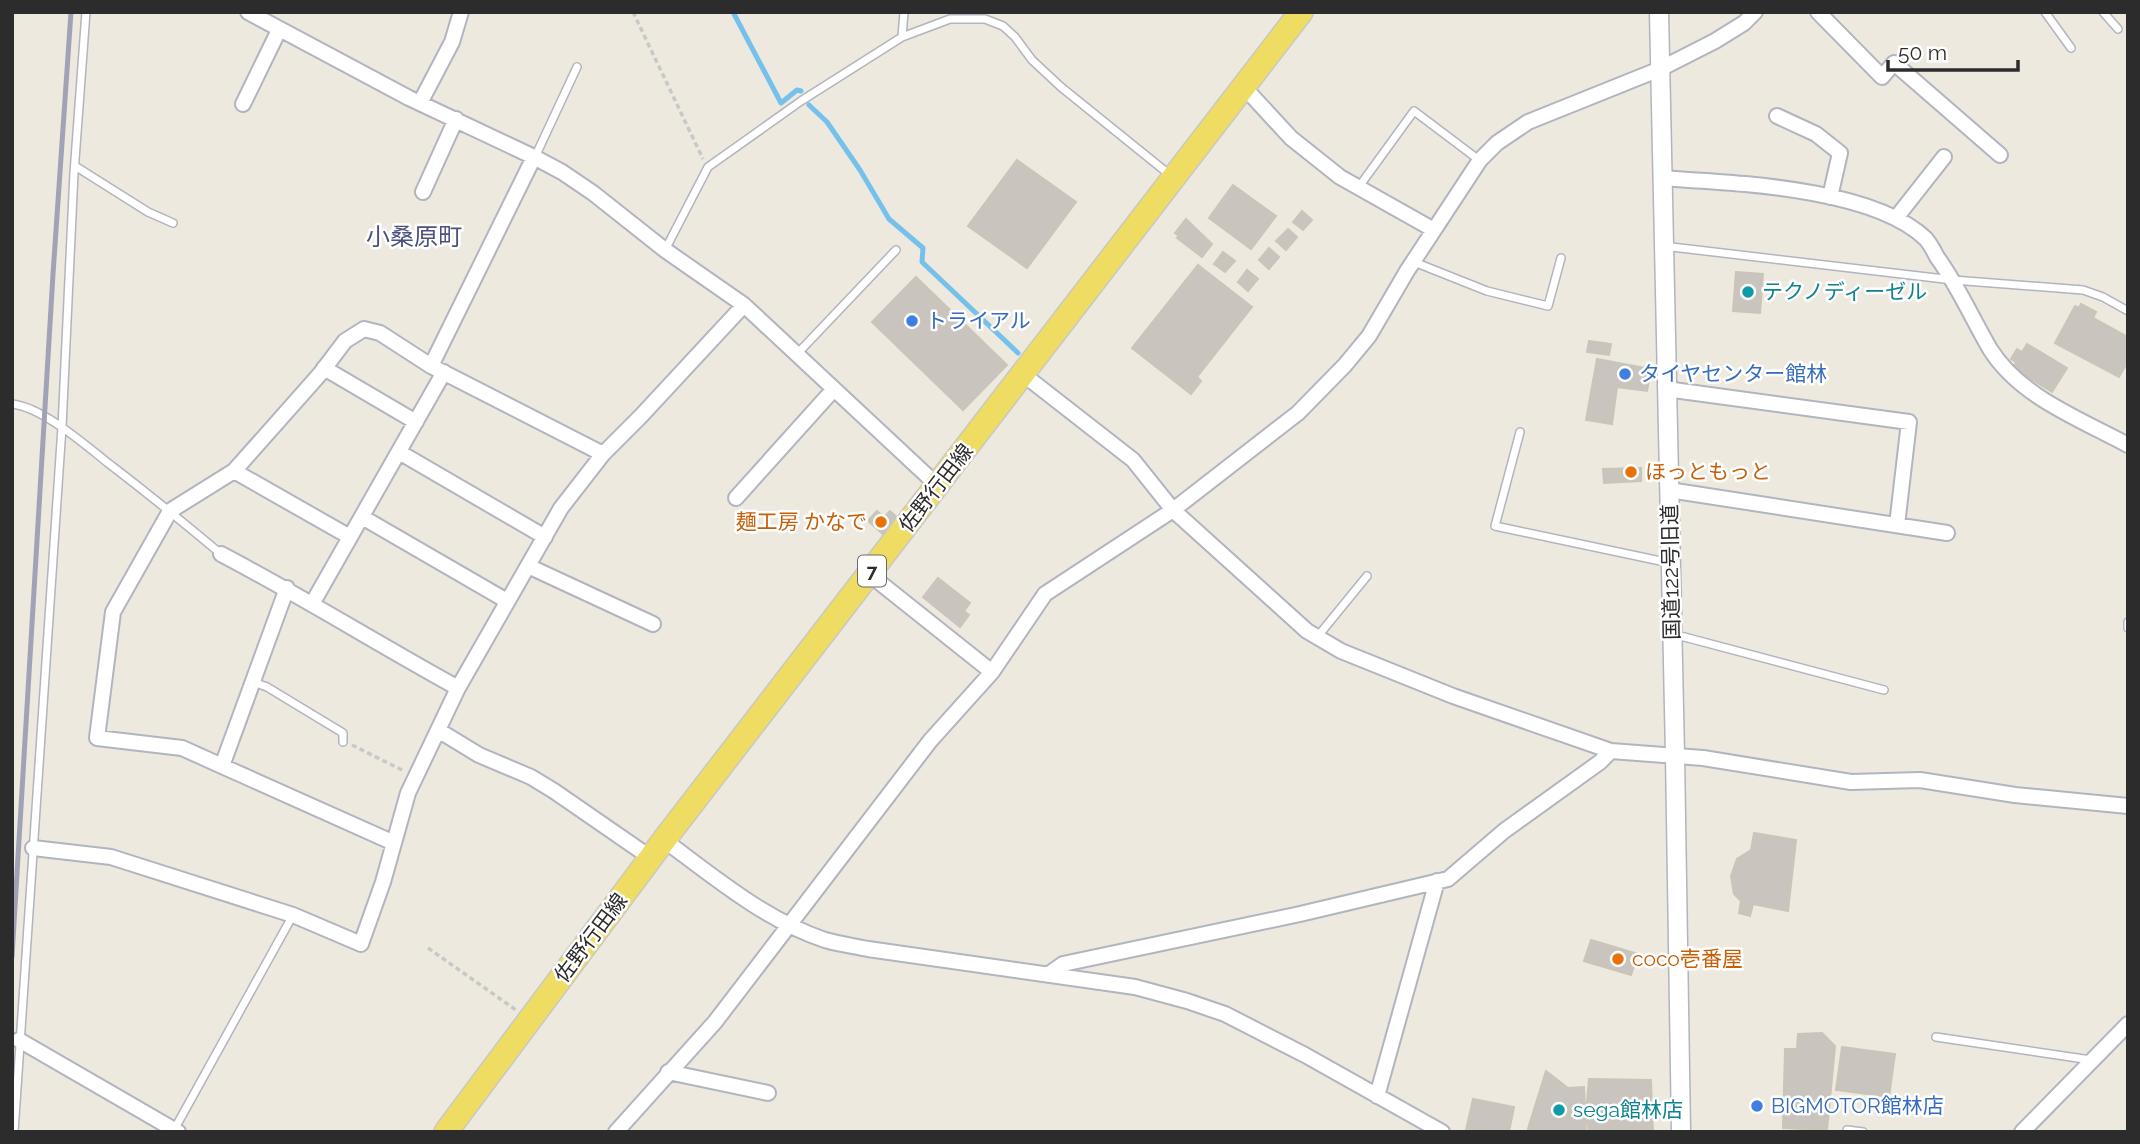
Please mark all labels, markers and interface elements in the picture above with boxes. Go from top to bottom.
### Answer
scale bar [1888,28,2018,72]
text: 50 m [1898,40,1947,65]
district label: 小桑原町 [366,222,462,251]
place label: テクノディーゼル [1762,279,1927,304]
marker: テクノディーゼル [1740,284,1756,300]
place label: トライアル [926,308,1031,333]
marker: トライアル [904,313,920,329]
place label: タイヤセンター館林 [1639,361,1827,386]
marker: タイヤセンター館林 [1617,366,1633,382]
street label: 佐野行田線 [893,439,978,537]
place label: ほっともっと [1645,459,1771,484]
marker: ほっともっと [1623,464,1639,480]
street label: 国道122号旧道 [1657,504,1684,640]
place label: 麺工房 かなで [736,509,867,534]
marker: 麺工房 かなで [873,514,889,530]
road number: 7 [858,556,886,586]
street label: 佐野行田線 [549,888,632,987]
place label: coco壱番屋 [1632,946,1743,971]
marker: coco壱番屋 [1610,951,1626,967]
place label: BIGMOTOR館林店 [1771,1093,1944,1118]
place label: sega館林店 [1573,1097,1683,1122]
marker: BIGMOTOR館林店 [1749,1098,1765,1114]
marker: sega館林店 [1551,1102,1567,1118]

